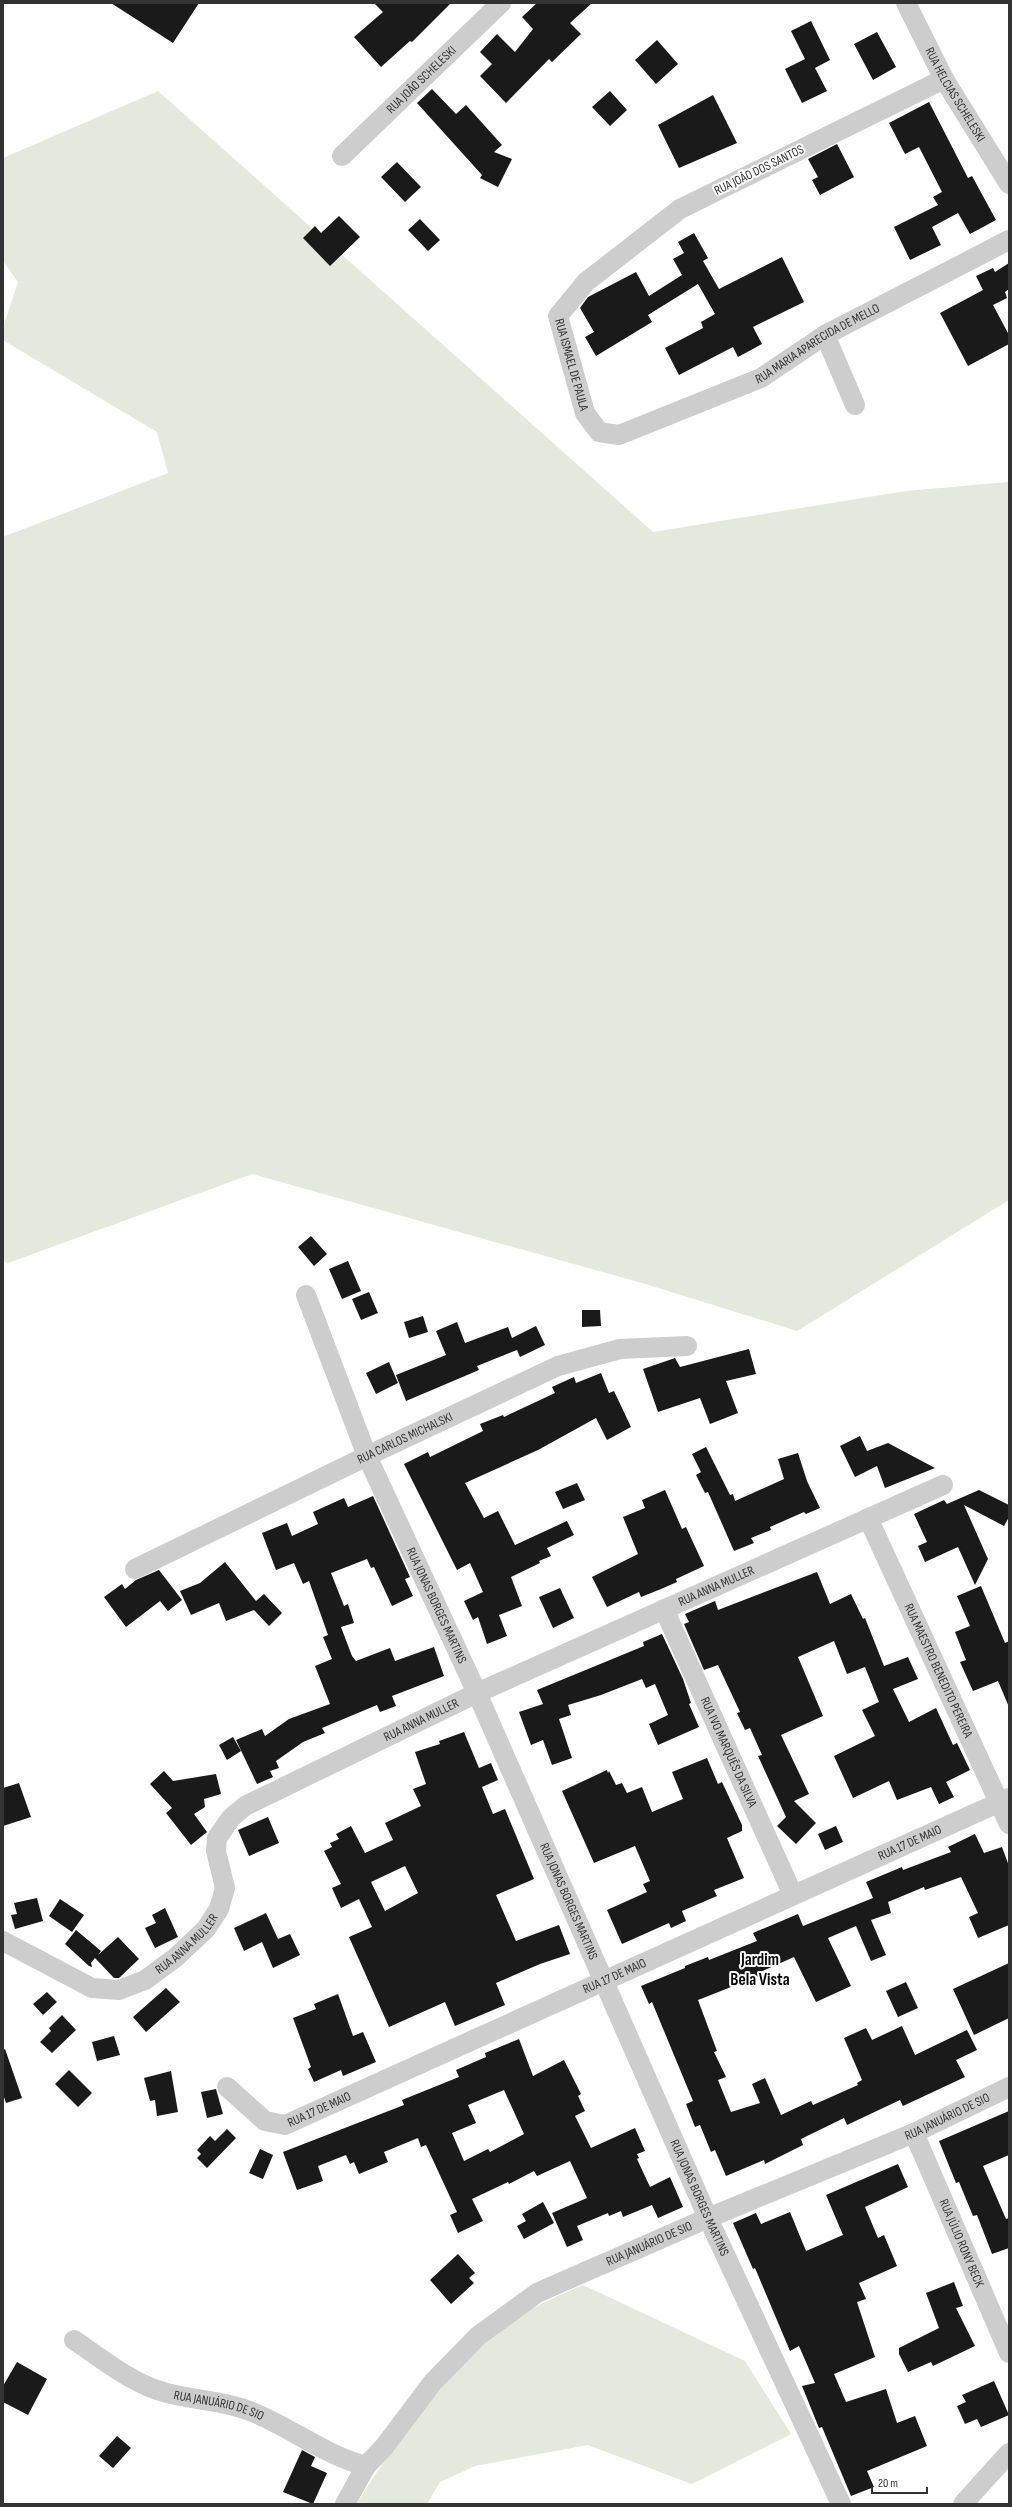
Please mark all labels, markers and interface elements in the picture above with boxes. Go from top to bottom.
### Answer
street label: RUA JOÃO SCHELESKI [383,42,460,117]
street label: RUA HELCIAS SCHELESKI [921,45,989,145]
street label: RUA JOÃO DOS SANTOS [711,141,807,199]
street label: RUA MARIA APARECIDA DE MELLO [753,300,882,387]
street label: RUA ISMAEL DE PAULA [551,317,592,413]
street label: RUA CARLOS MICHALSKI [354,1409,455,1468]
street label: RUA JONAS BORGES MARTINS [403,1545,470,1666]
street label: RUA ANNA MULLER [676,1562,757,1610]
street label: RUA MAESTRO BENEDITO PEREIRA [901,1601,976,1741]
street label: RUA IVO MARQUÊS DA SILVA [697,1694,761,1810]
street label: RUA ANNA MULLER [381,1695,462,1745]
street label: RUA 17 DE MAIO [876,1822,944,1864]
street label: RUA JONAS BORGES MARTINS [536,1840,601,1963]
street label: RUA ANNA MULLER [152,1911,222,1978]
district label: Jardim Bela Vista [730,1950,790,1990]
street label: RUA 17 DE MAIO [580,1955,649,1997]
street label: RUA 17 DE MAIO [285,2088,354,2131]
street label: RUA JANUÁRIO DE SIO [903,2090,992,2144]
street label: RUA JONAS BORGES MARTINS [666,2137,733,2259]
street label: RUA JÚLIO RONY BECK [935,2197,988,2290]
street label: RUA JANUÁRIO DE SIO [604,2218,695,2270]
street label: RUA JANUÁRIO DE SIO [172,2387,267,2424]
scale bar [872,2469,927,2495]
text: 20 m [878,2476,898,2491]

